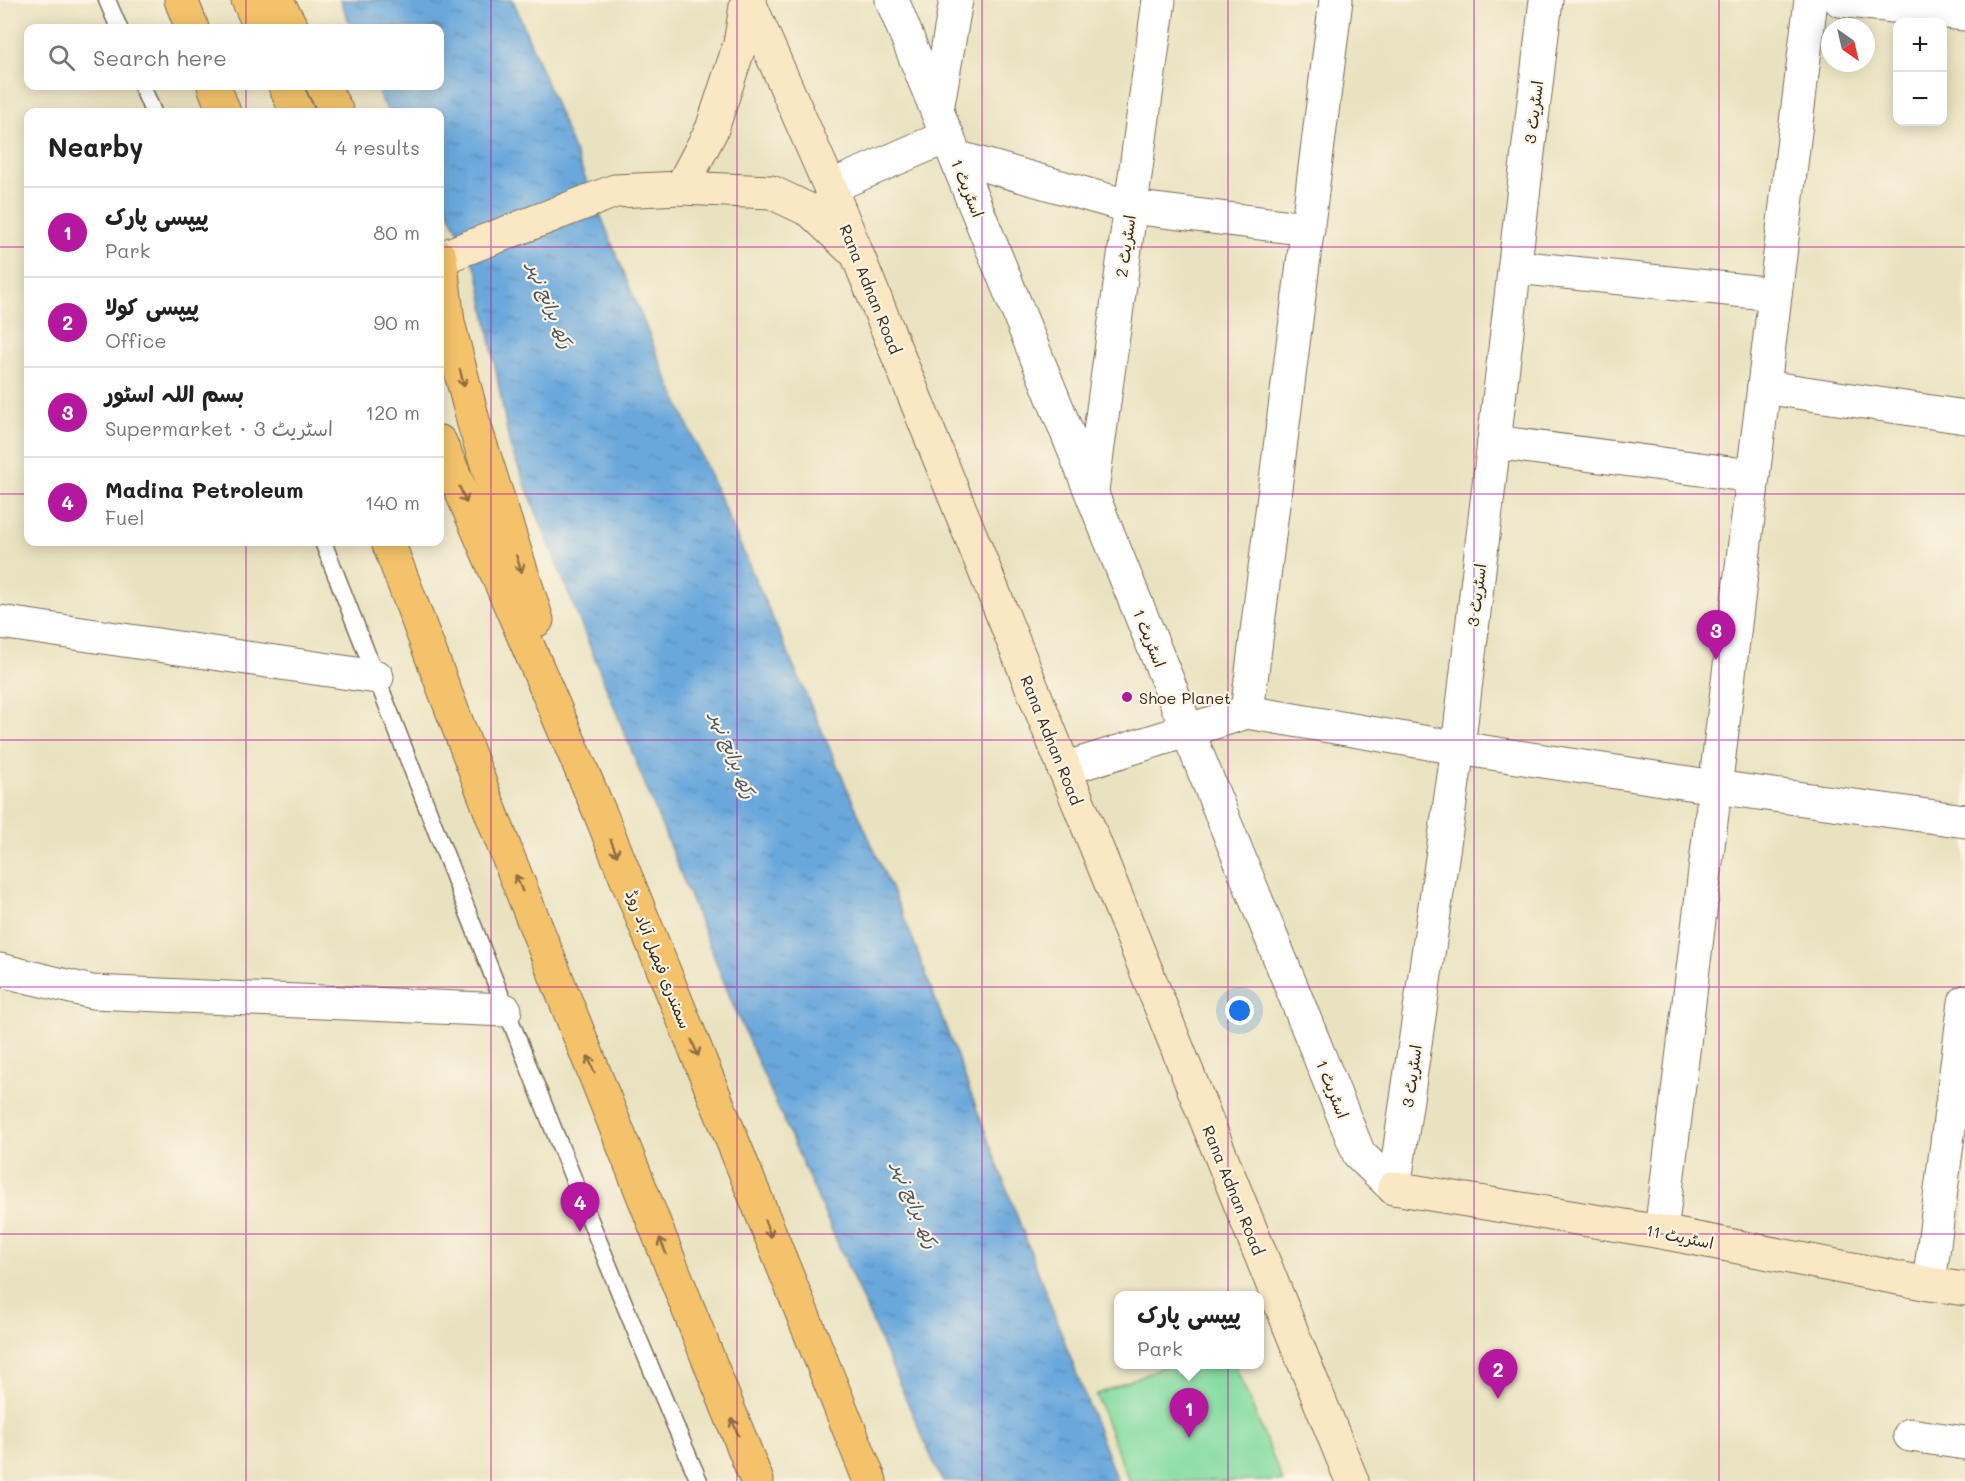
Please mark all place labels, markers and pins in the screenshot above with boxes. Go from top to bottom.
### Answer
pin: 3 [1696,610,1736,660]
place label: Shoe Planet [1139,687,1231,708]
marker: Shoe Planet [1120,690,1134,704]
pin: 4 [560,1182,600,1232]
pin: 2 [1478,1350,1518,1399]
pin: 1 [1170,1388,1208,1438]

